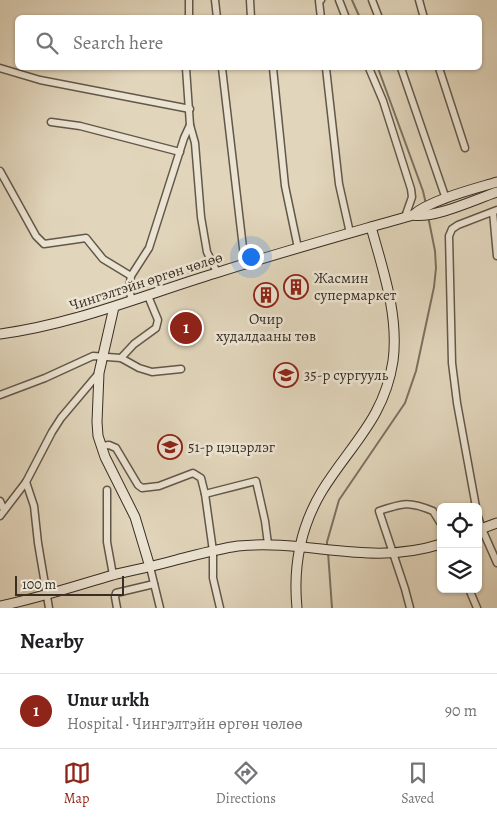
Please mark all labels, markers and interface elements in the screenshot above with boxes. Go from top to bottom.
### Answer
search box [15,15,482,70]
icon: search [33,29,61,57]
text: Search here [73,30,163,56]
your location [238,244,264,270]
street label: Чингэлтэйн өргөн чөлөө [67,247,225,315]
place label: Жасмин супермаркет [314,268,397,305]
building icon: Жасмин супермаркет [283,274,309,300]
building icon: Очир худалдааны төв [253,282,279,308]
pin: 1 [170,309,202,347]
place label: Очир худалдааны төв [216,309,316,346]
school or university icon: 35-р сургууль [273,362,299,388]
place label: 35-р сургууль [304,365,389,385]
school or university icon: 51-р цэцэрлэг [157,434,183,460]
place label: 51-р цэцэрлэг [188,437,276,457]
map controls [437,503,482,593]
button: locate [437,503,482,548]
button: layers [437,548,482,593]
scale bar [15,573,124,596]
text: 100 m [22,575,56,594]
text: Nearby [20,627,83,655]
text: Unur urkh [67,687,150,713]
text: 1 [33,700,39,722]
text: 90 m [445,700,477,722]
text: Hospital · Чингэлтэйн өргөн чөлөө [67,713,303,735]
tab: Map [63,759,91,808]
tab: Directions [216,759,276,808]
tab: Saved [401,759,434,808]

